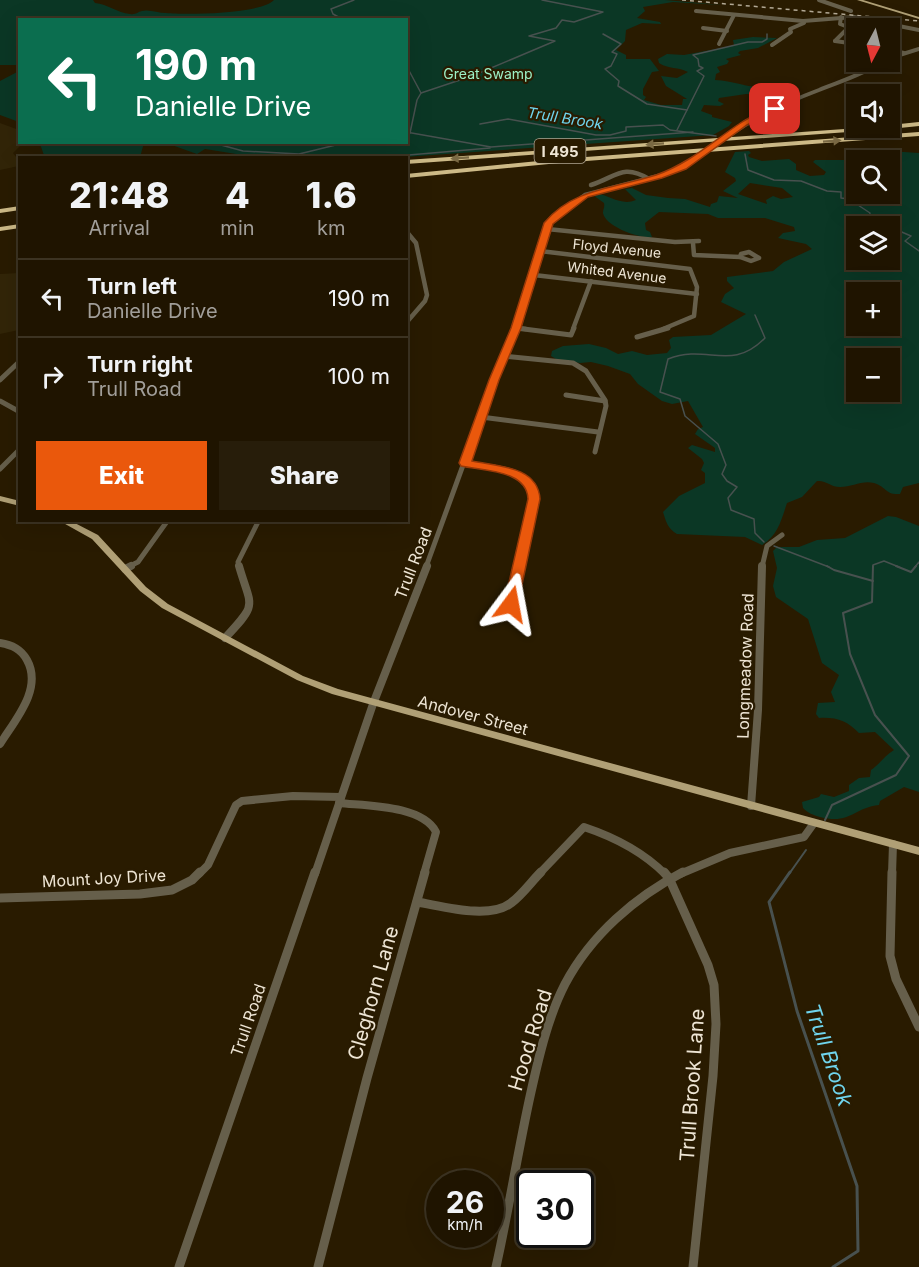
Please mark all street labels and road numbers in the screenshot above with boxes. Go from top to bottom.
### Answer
road number: I 495 [534,139,586,163]
street label: Floyd Avenue [572,235,662,261]
street label: Whited Avenue [566,257,668,287]
street label: Trull Road [390,524,436,602]
street label: Longmeadow Road [732,593,758,739]
street label: Andover Street [416,691,530,739]
street label: Mount Joy Drive [41,865,167,891]
street label: Cleghorn Lane [342,923,404,1063]
street label: Trull Road [226,981,270,1059]
street label: Hood Road [503,986,557,1094]
street label: Trull Brook Lane [675,1008,709,1162]

